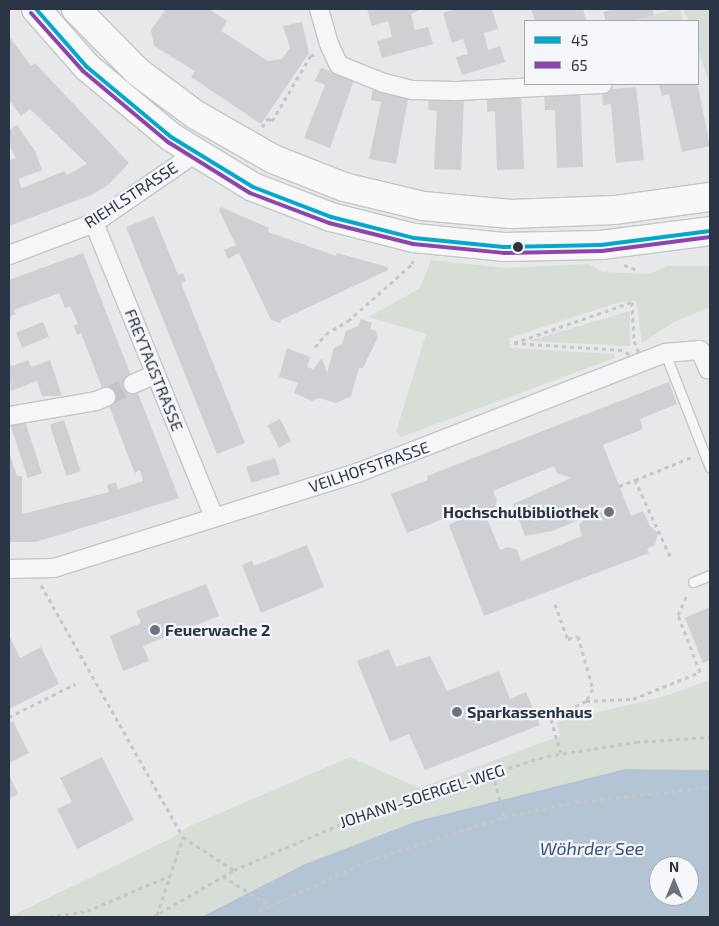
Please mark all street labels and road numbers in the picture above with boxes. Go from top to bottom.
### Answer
street label: RIEHLSTRASSE [81,158,181,232]
street label: FREYTAGSTRASSE [121,306,187,434]
street label: VEILHOFSTRASSE [306,437,432,497]
street label: JOHANN-SOERGEL-WEG [337,760,507,832]

